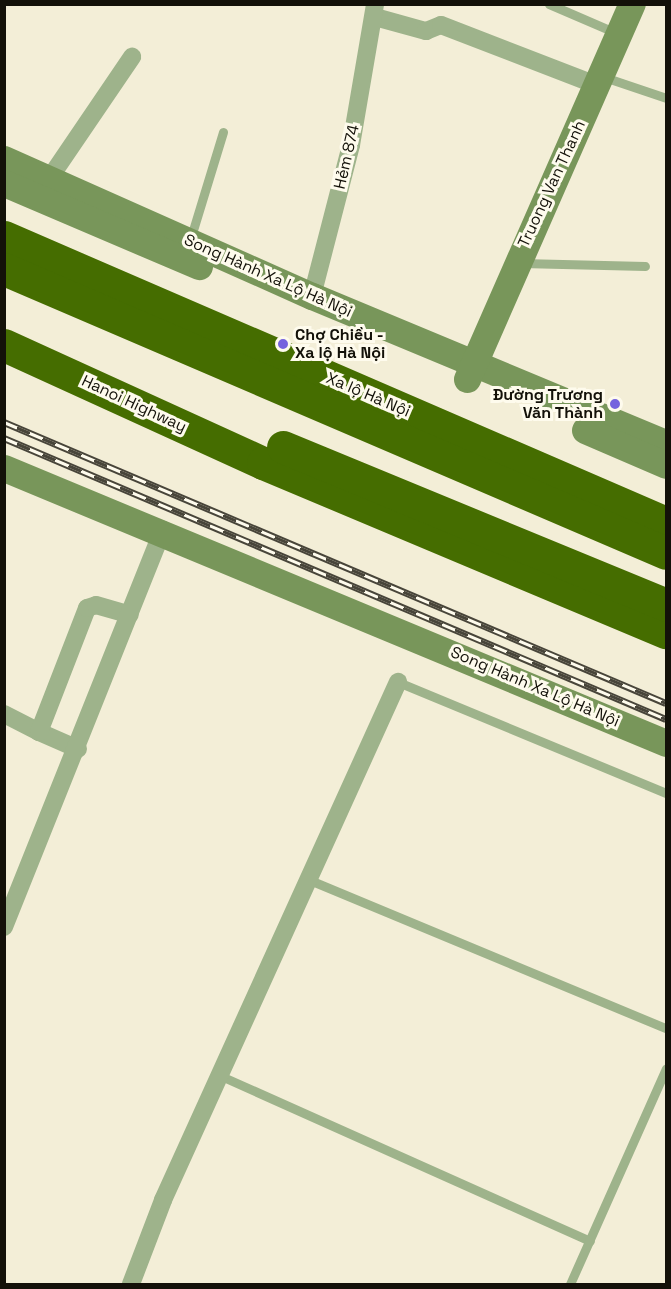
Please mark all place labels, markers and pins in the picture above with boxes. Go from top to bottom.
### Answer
place label: Chợ Chiều - Xa lộ Hà Nội [295,325,385,363]
marker: Chợ Chiều - Xa lộ Hà Nội [276,337,290,351]
place label: Đường Trương Văn Thành [492,385,603,423]
marker: Đường Trương Văn Thành [608,397,622,411]

